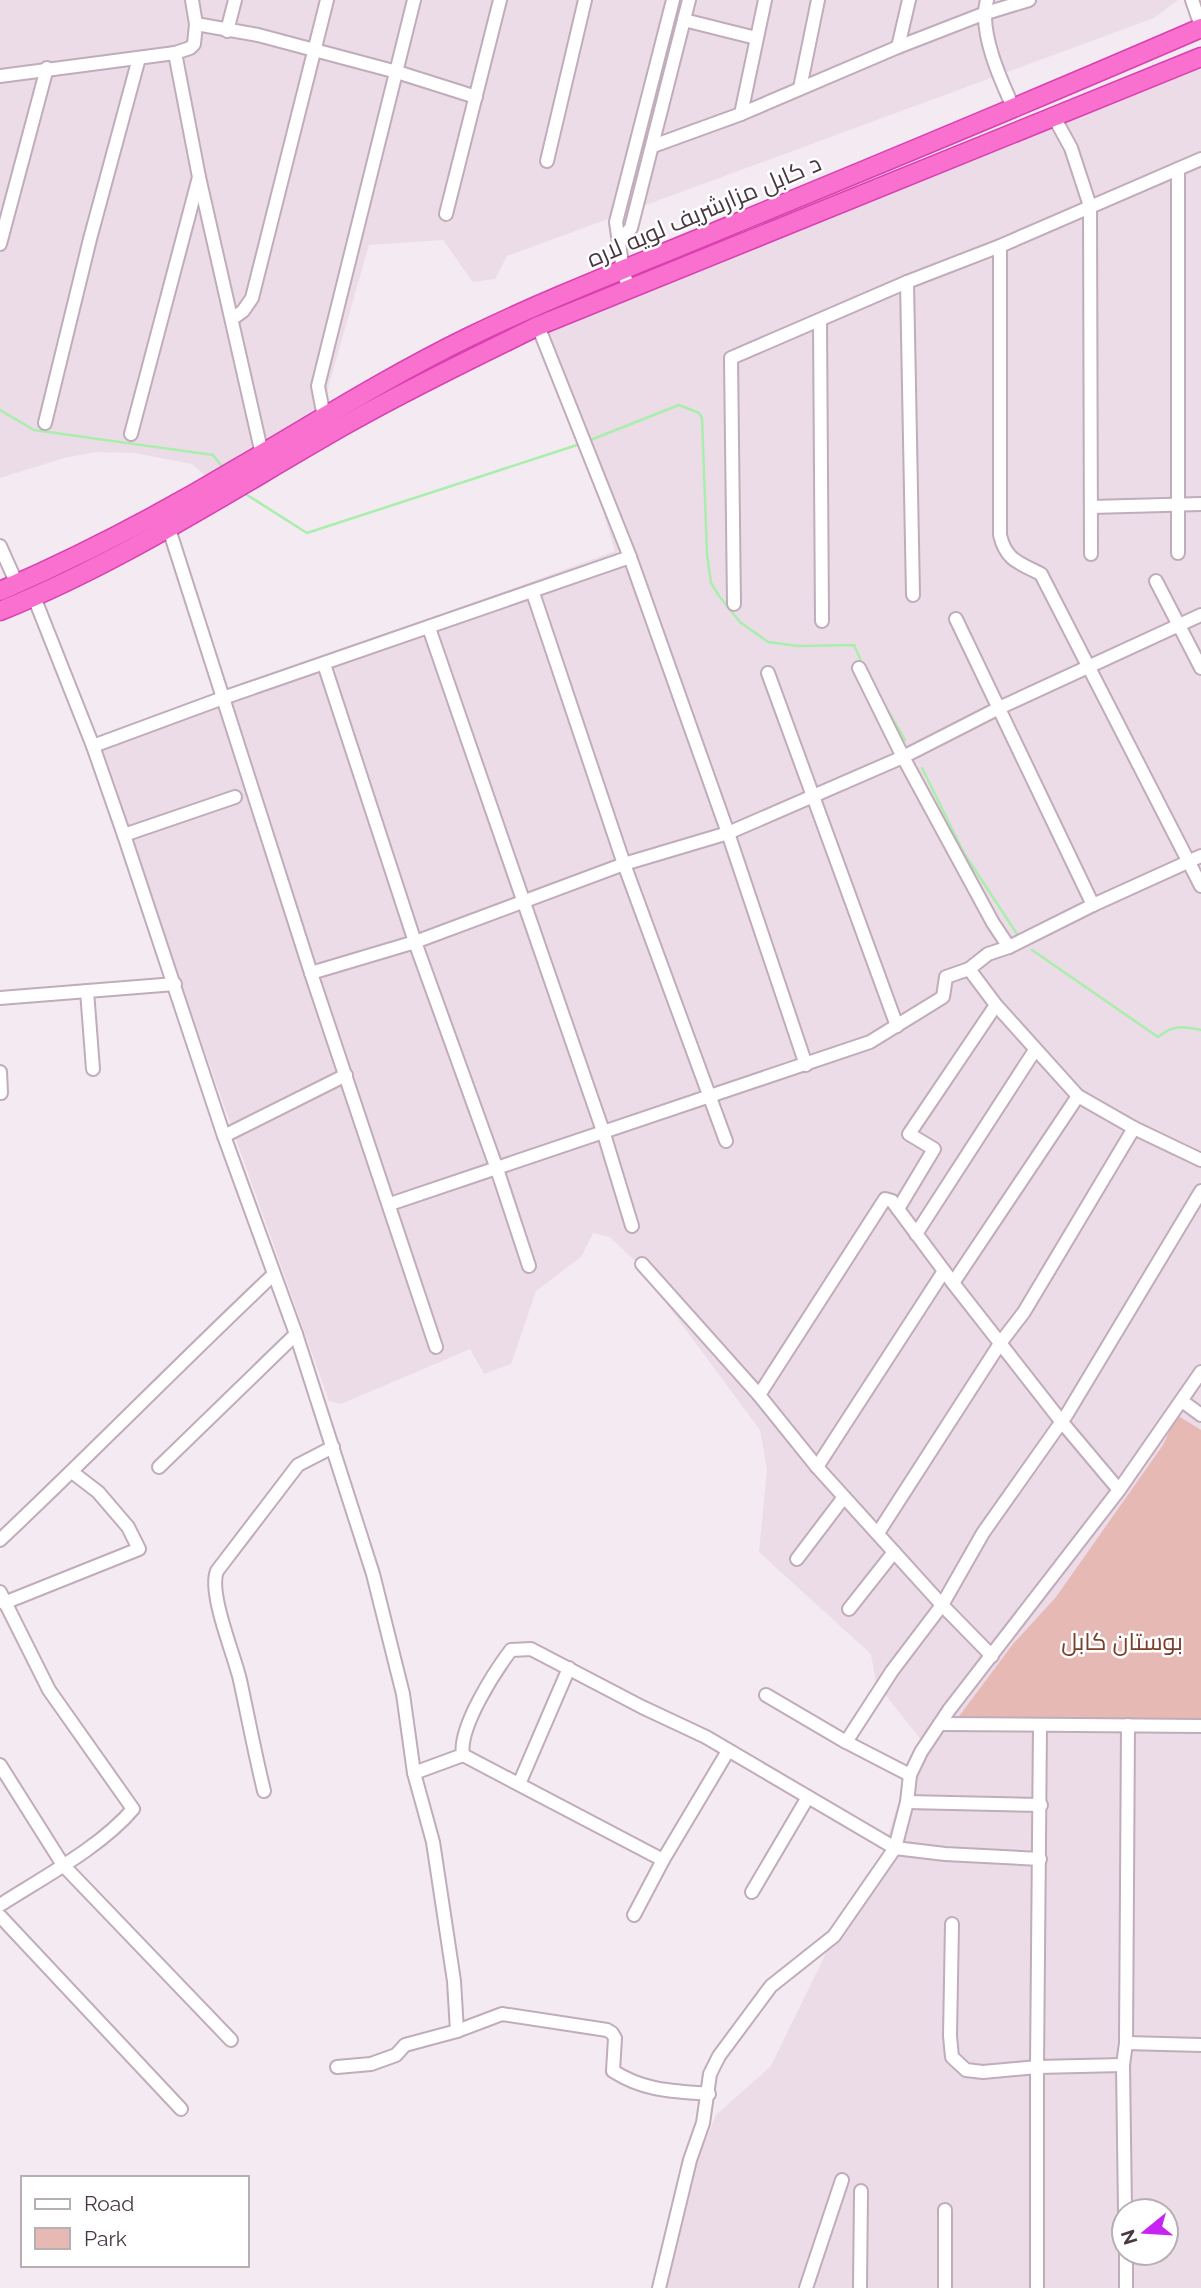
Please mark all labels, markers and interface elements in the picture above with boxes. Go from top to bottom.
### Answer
street label: د کابل مزارشریف لویه لاره [582,148,825,273]
park label: بوستان کابل [1061,1627,1183,1656]
legend [21,2176,248,2267]
text: Road [84,2191,134,2216]
north arrow [1110,2197,1180,2267]
text: Park [84,2226,127,2251]
text: N [1116,2227,1142,2248]

